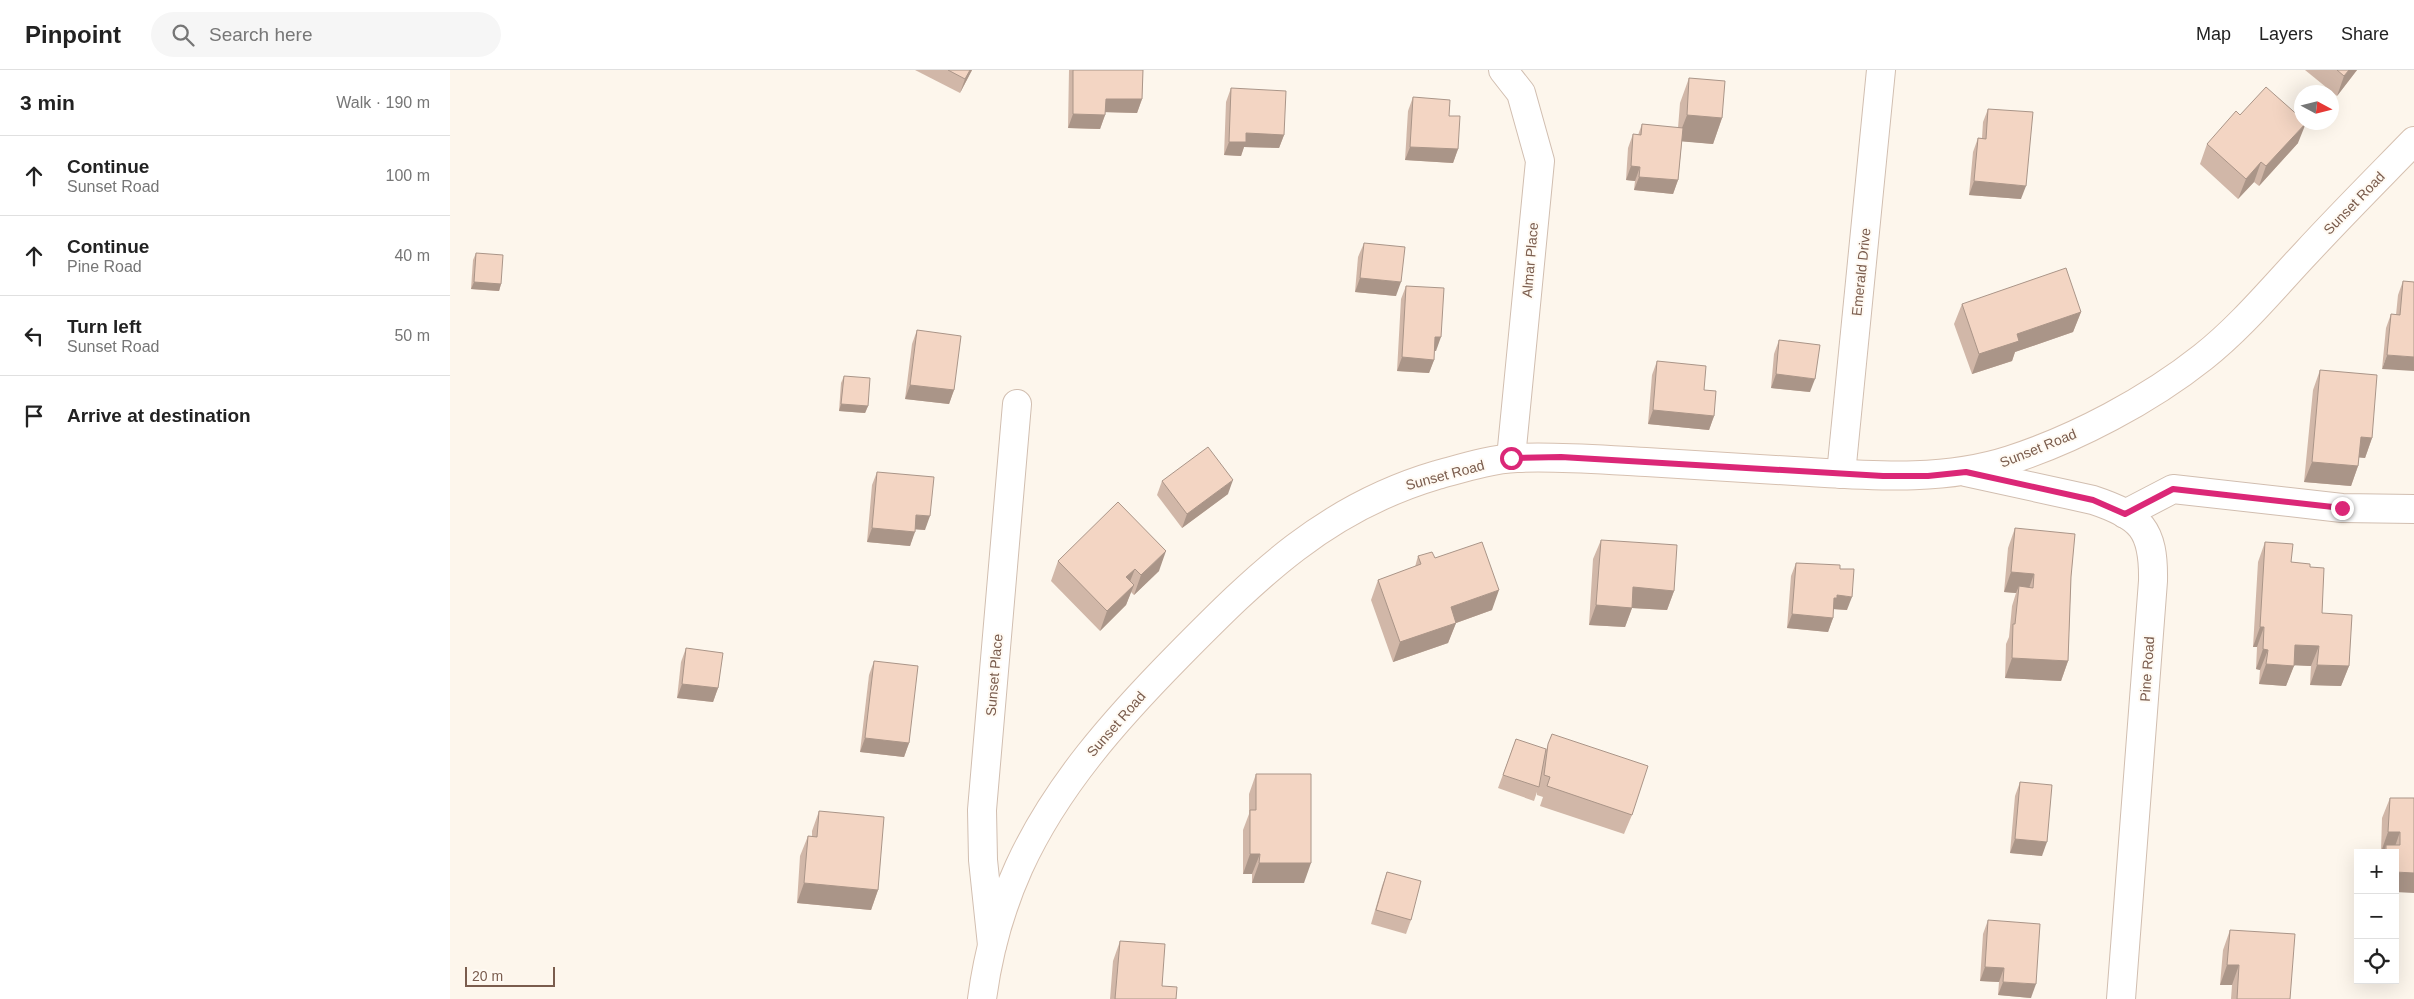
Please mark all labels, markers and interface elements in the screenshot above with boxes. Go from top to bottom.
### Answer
search box [151,12,501,57]
text: Pinpoint [25,21,121,48]
icon: search [169,21,197,49]
text: Search here [209,24,313,45]
text: Map [2196,24,2231,44]
text: Layers [2259,24,2313,44]
text: Share [2341,24,2389,44]
north arrow [2294,85,2339,130]
text: 3 min [20,91,75,114]
text: Walk · 190 m [336,94,430,111]
text: Continue [67,156,149,177]
icon: ahead [20,162,48,190]
text: 100 m [386,167,430,184]
street label: Sunset Road [2320,168,2388,238]
text: Sunset Road [67,178,160,195]
street label: Almar Place [1519,221,1541,298]
street label: Emerald Drive [1848,227,1874,317]
text: Continue [67,236,149,257]
icon: ahead [20,242,48,270]
text: 40 m [394,247,430,264]
text: Pine Road [67,258,142,275]
text: Turn left [67,316,142,337]
icon: left [20,322,48,350]
text: 50 m [394,327,430,344]
text: Sunset Road [67,338,160,355]
icon: arrive [20,402,48,430]
text: Arrive at destination [67,405,251,426]
street label: Sunset Road [1997,425,2079,471]
route start [1500,447,1523,470]
street label: Sunset Road [1404,457,1486,493]
route end [2331,497,2354,520]
street label: Sunset Place [982,633,1006,717]
street label: Pine Road [2137,636,2157,702]
street label: Sunset Road [1083,688,1149,760]
map controls [2354,849,2399,984]
button: + [2354,849,2399,894]
button: − [2354,894,2399,939]
button: locate [2354,939,2399,984]
scale bar [465,964,555,987]
text: 20 m [472,968,503,984]

